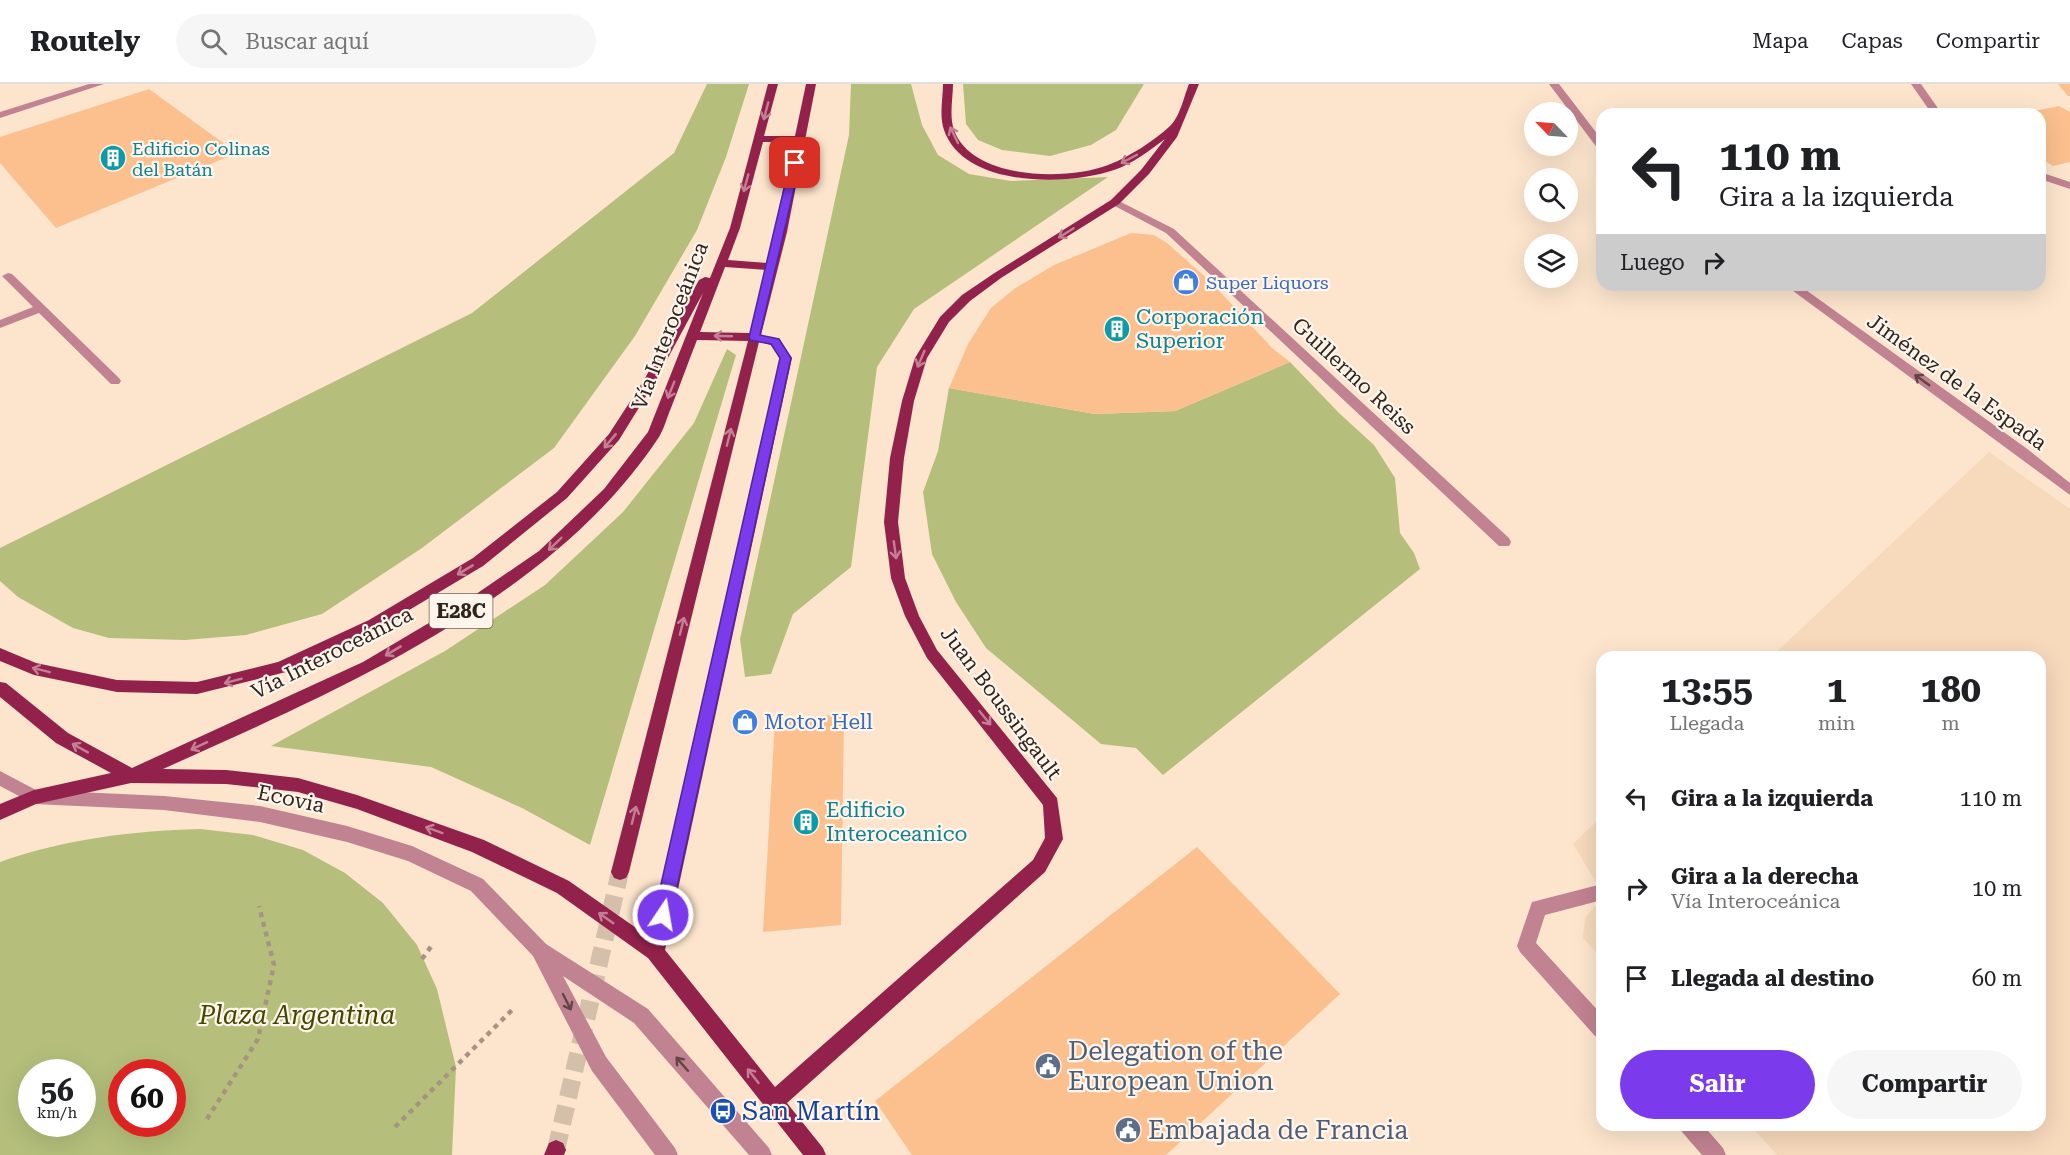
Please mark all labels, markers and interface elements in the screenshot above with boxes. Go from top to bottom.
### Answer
search box [176,14,596,68]
text: Routely [30,25,140,58]
icon: search [197,25,230,58]
text: Buscar aquí [245,29,369,54]
text: Mapa [1752,29,1808,53]
text: Capas [1841,29,1903,53]
text: Compartir [1936,29,2040,53]
one-way arrow [759,102,771,121]
north arrow [1524,102,1578,156]
map controls [1524,102,1578,288]
one-way arrow [947,126,959,144]
text: 110 m [1719,131,1841,180]
icon: left [1620,132,1698,210]
pin [769,137,820,188]
place label: Edificio Colinas del Batán [132,138,270,180]
building icon: Edificio Colinas del Batán [98,143,128,173]
icon: arrive [778,146,811,179]
one-way arrow [1121,153,1138,165]
button: search [1524,168,1578,222]
one-way arrow [740,173,752,192]
text: Gira a la izquierda [1719,181,1954,213]
one-way arrow [1057,227,1074,240]
button: layers [1524,234,1578,288]
street label: Vía Interoceánica [627,238,713,413]
icon: right [1697,246,1730,279]
text: Luego [1620,250,1685,275]
shop icon: Super Liquors [1171,267,1201,297]
place label: Super Liquors [1206,272,1329,293]
place label: Corporación Superior [1136,305,1264,353]
street label: Jiménez de la Espada [1863,309,2052,456]
street label: Guillermo Reiss [1287,313,1421,439]
building icon: Corporación Superior [1102,314,1132,344]
one-way arrow [714,330,734,342]
one-way arrow [915,349,927,367]
one-way arrow [1915,373,1931,386]
one-way arrow [665,381,676,399]
one-way arrow [724,428,736,447]
one-way arrow [603,433,616,449]
one-way arrow [548,537,563,551]
one-way arrow [889,540,900,559]
one-way arrow [457,564,474,576]
road number: E28C [430,594,492,628]
street label: Vía Interoceánica [247,602,417,704]
one-way arrow [676,617,688,636]
street label: Juan Boussingault [936,622,1066,784]
one-way arrow [385,646,402,658]
one-way arrow [31,663,50,675]
text: 13:55 [1661,669,1753,711]
text: 1 [1827,669,1847,711]
text: 180 [1921,669,1981,711]
one-way arrow [224,675,243,687]
shop icon: Motor Hell [730,707,760,737]
place label: Motor Hell [764,710,873,734]
one-way arrow [979,710,992,726]
text: Llegada [1670,711,1744,735]
text: min [1818,711,1855,735]
text: m [1942,711,1960,735]
one-way arrow [190,741,208,752]
one-way arrow [72,742,89,754]
street label: Ecovia [255,780,327,818]
icon: left [1620,782,1653,815]
text: Gira a la izquierda [1671,786,1873,811]
text: 110 m [1959,786,2022,811]
place label: Edificio Interoceanico [826,798,967,846]
one-way arrow [629,806,641,825]
building icon: Edificio Interoceanico [791,807,821,837]
one-way arrow [425,824,443,835]
text: Gira a la derecha [1671,864,1858,889]
icon: right [1620,872,1653,905]
text: 10 m [1972,876,2022,901]
position arrow [631,883,695,947]
text: Vía Interoceánica [1671,889,1840,913]
one-way arrow [599,912,615,924]
icon: arrive [1620,962,1653,995]
text: Llegada al destino [1671,966,1874,991]
text: 60 m [1972,966,2022,991]
one-way arrow [561,993,573,1011]
park label: Plaza Argentina [198,1000,395,1030]
place label: Delegation of the European Union [1068,1036,1283,1096]
button: Salir [1620,1050,1815,1119]
button: Compartir [1827,1050,2022,1119]
public building icon: Delegation of the European Union [1033,1051,1063,1081]
one-way arrow [675,1057,689,1072]
speed limit sign: 60 [108,1059,186,1137]
one-way arrow [747,1069,760,1085]
text: 56 [40,1073,74,1108]
bus stop icon: San Martín [708,1096,738,1126]
place label: San Martín [742,1096,880,1126]
text: km/h [37,1104,77,1122]
public building icon: Embajada de Francia [1113,1115,1143,1145]
place label: Embajada de Francia [1148,1115,1408,1145]

